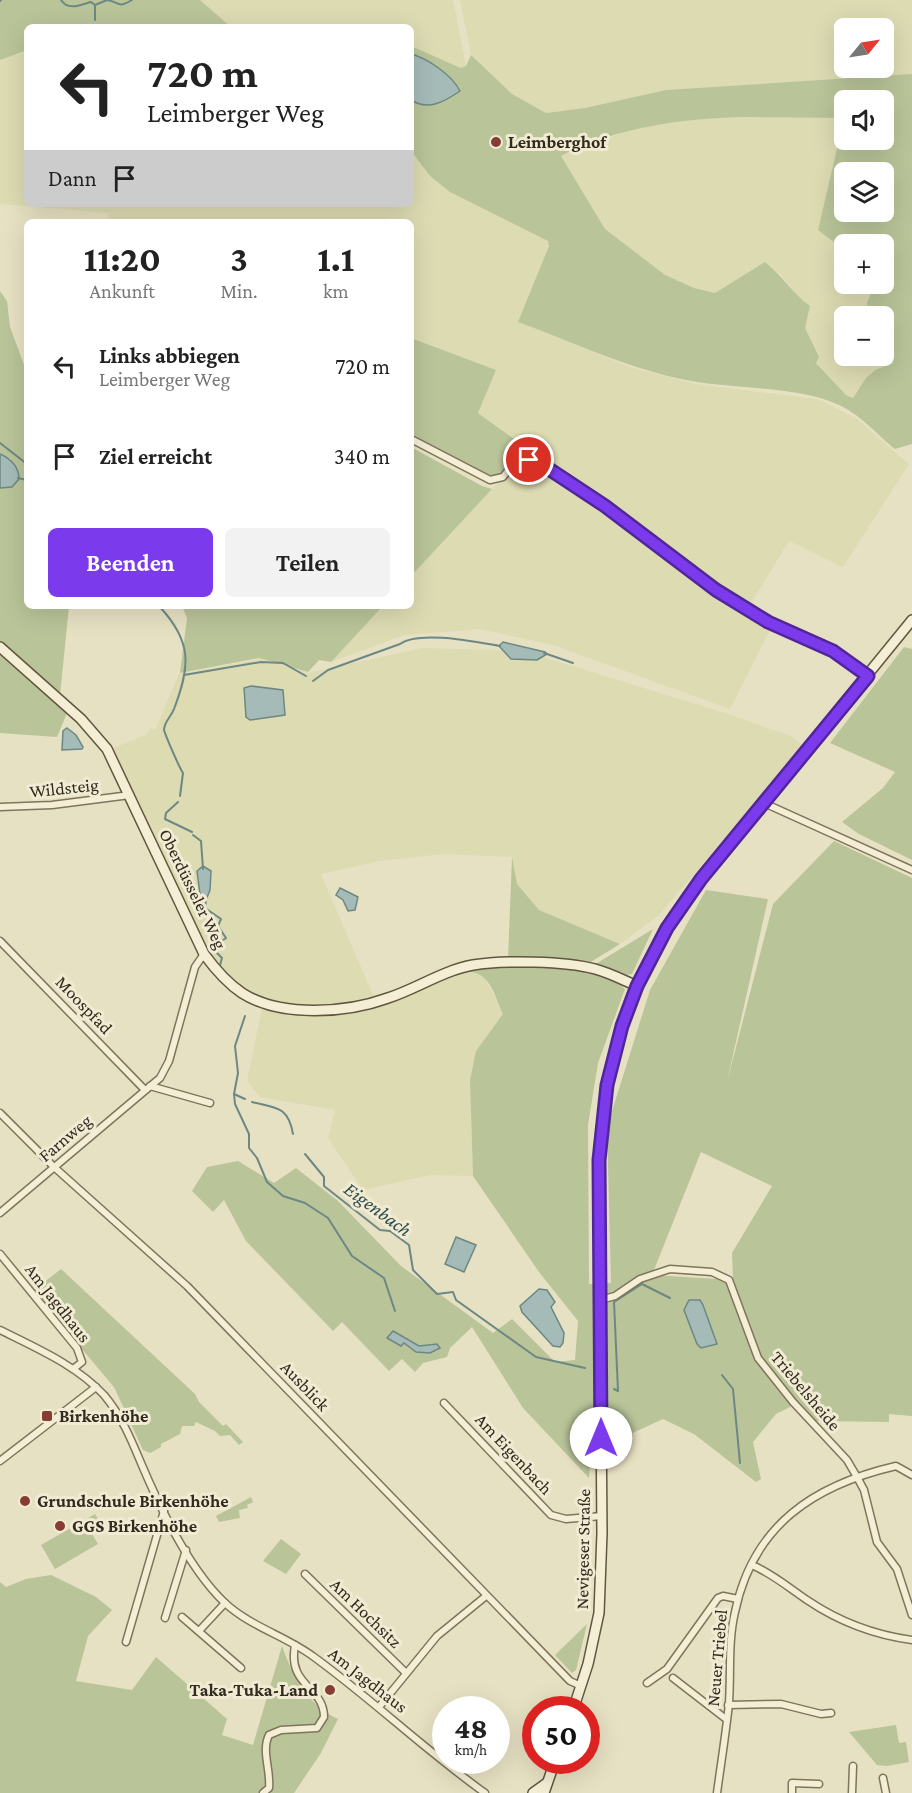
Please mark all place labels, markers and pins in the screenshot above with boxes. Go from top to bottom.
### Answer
place label: Leimberghof [508,132,607,152]
marker: Leimberghof [489,135,503,149]
pin [503,434,554,485]
place label: Birkenhöhe [59,1406,148,1426]
marker: Birkenhöhe [40,1409,54,1423]
place label: Grundschule Birkenhöhe [37,1491,229,1511]
marker: Grundschule Birkenhöhe [18,1494,32,1508]
place label: GGS Birkenhöhe [72,1516,197,1536]
marker: GGS Birkenhöhe [53,1519,67,1533]
place label: Taka-Tuka-Land [190,1680,318,1700]
marker: Taka-Tuka-Land [323,1683,337,1697]

